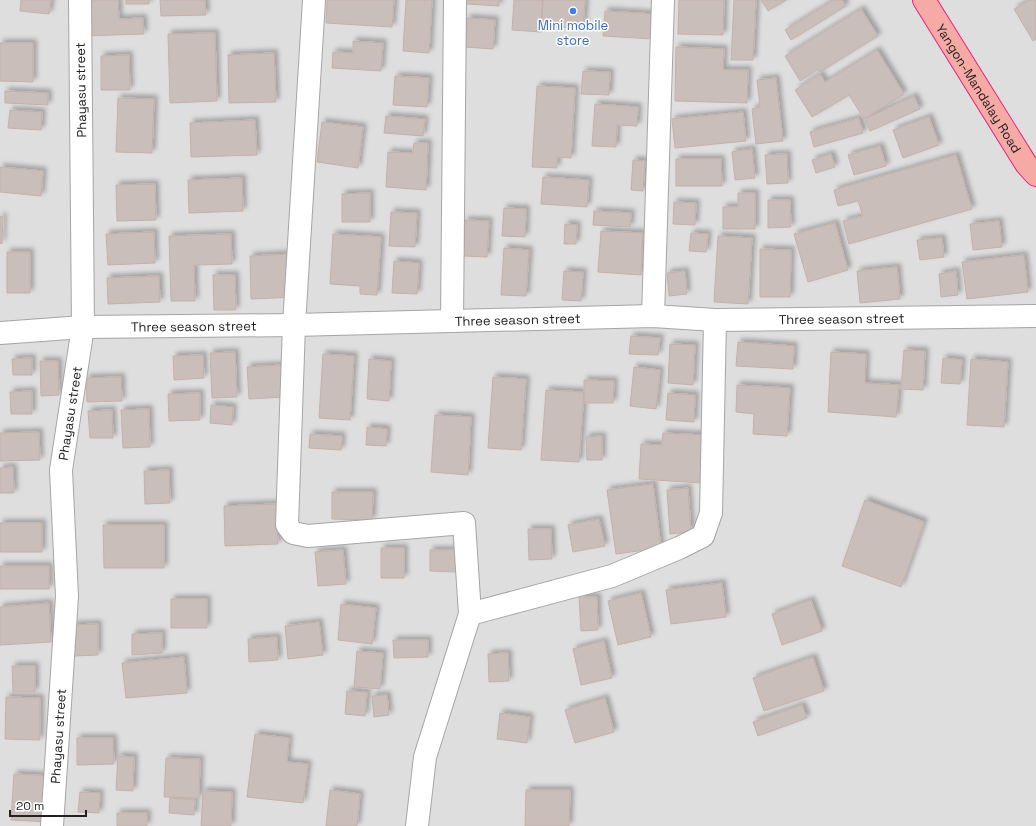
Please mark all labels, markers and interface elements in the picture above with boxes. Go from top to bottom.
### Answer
marker: Mini mobile store [568,6,578,16]
place label: Mini mobile store [538,17,608,49]
street label: Yangon-Mandalay Road [932,21,1025,156]
street label: Phayasu street [72,42,90,138]
street label: Three season street [455,309,581,329]
street label: Three season street [779,309,905,328]
street label: Three season street [131,317,257,335]
street label: Phayasu street [54,365,85,462]
street label: Phayasu street [46,688,69,784]
scale bar [10,792,86,818]
text: 20 m [16,798,44,814]

